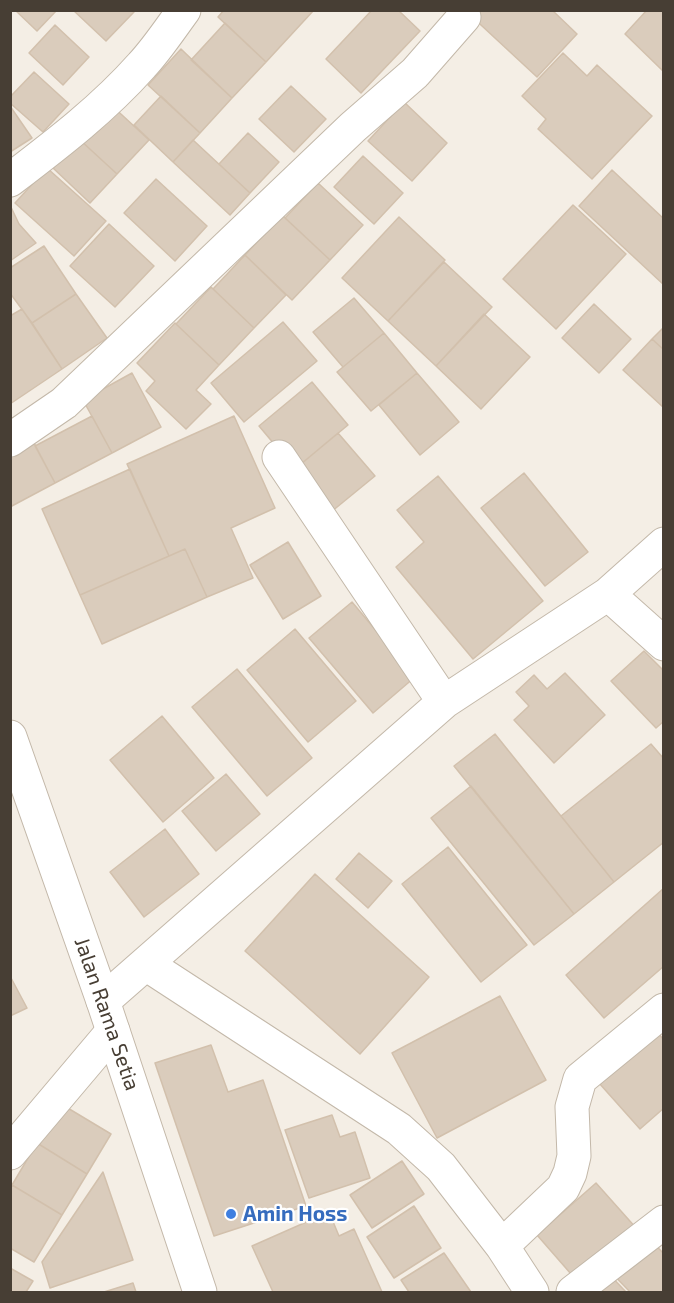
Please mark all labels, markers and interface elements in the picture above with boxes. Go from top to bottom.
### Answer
street label: Jalan Rama Setia [69,934,145,1094]
place label: Amin Hoss [243,1201,347,1227]
marker: Amin Hoss [224,1207,238,1221]

